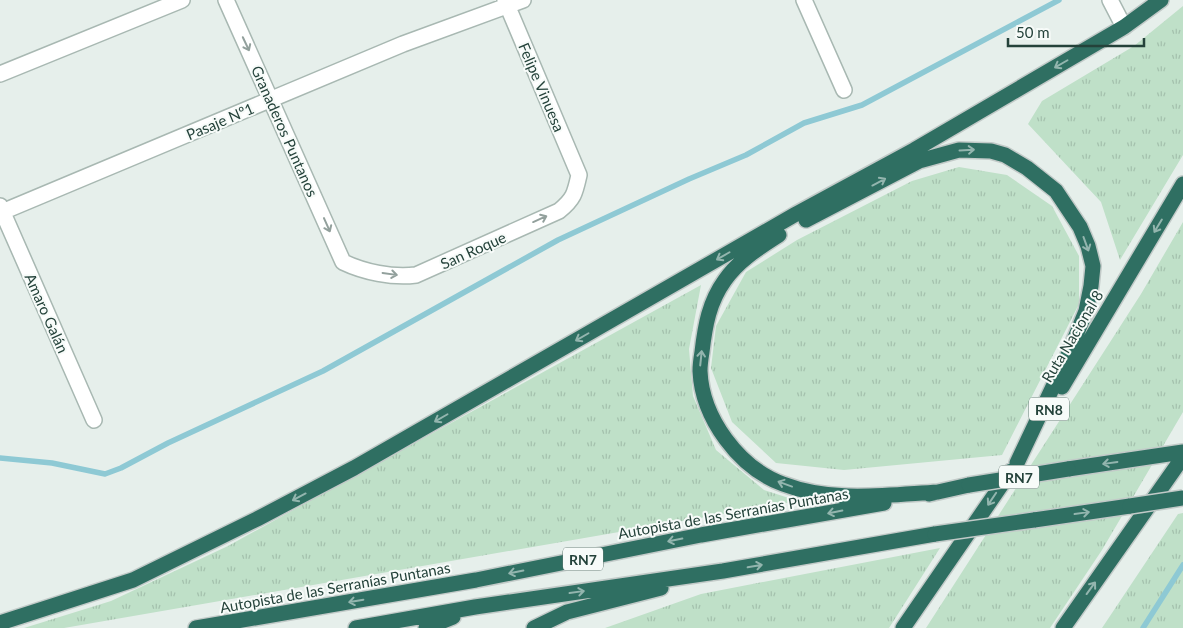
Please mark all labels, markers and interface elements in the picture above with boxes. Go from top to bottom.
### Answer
scale bar [1008,15,1144,47]
text: 50 m [1016,23,1050,41]
one-way arrow [242,36,252,51]
street label: Felipe Vinuesa [515,40,569,134]
one-way arrow [1054,59,1068,69]
street label: Granaderos Puntanos [248,63,322,199]
street label: Pasaje Nº1 [183,99,257,143]
one-way arrow [959,146,975,155]
one-way arrow [871,177,886,186]
one-way arrow [532,214,547,224]
one-way arrow [322,217,332,232]
one-way arrow [1153,218,1163,232]
street label: San Roque [437,228,509,272]
one-way arrow [1082,236,1091,251]
one-way arrow [716,252,731,261]
one-way arrow [382,269,398,279]
street label: Amaro Galán [21,270,73,356]
street label: Ruta Nacional 8 [1038,287,1106,385]
one-way arrow [575,333,590,342]
one-way arrow [696,351,706,367]
road number: RN8 [1029,398,1069,420]
one-way arrow [434,413,449,423]
one-way arrow [1102,459,1118,469]
road number: RN7 [999,466,1039,488]
one-way arrow [778,479,794,488]
street label: Autopista de las Serranías Puntanas [616,484,850,542]
one-way arrow [987,492,997,506]
one-way arrow [292,493,307,502]
one-way arrow [828,507,844,517]
one-way arrow [1074,508,1090,518]
one-way arrow [668,536,684,545]
road number: RN7 [563,548,603,570]
street label: Autopista de las Serranías Puntanas [218,558,452,616]
one-way arrow [747,560,763,570]
one-way arrow [508,568,524,577]
one-way arrow [1086,581,1096,595]
one-way arrow [569,587,585,597]
one-way arrow [348,596,364,606]

